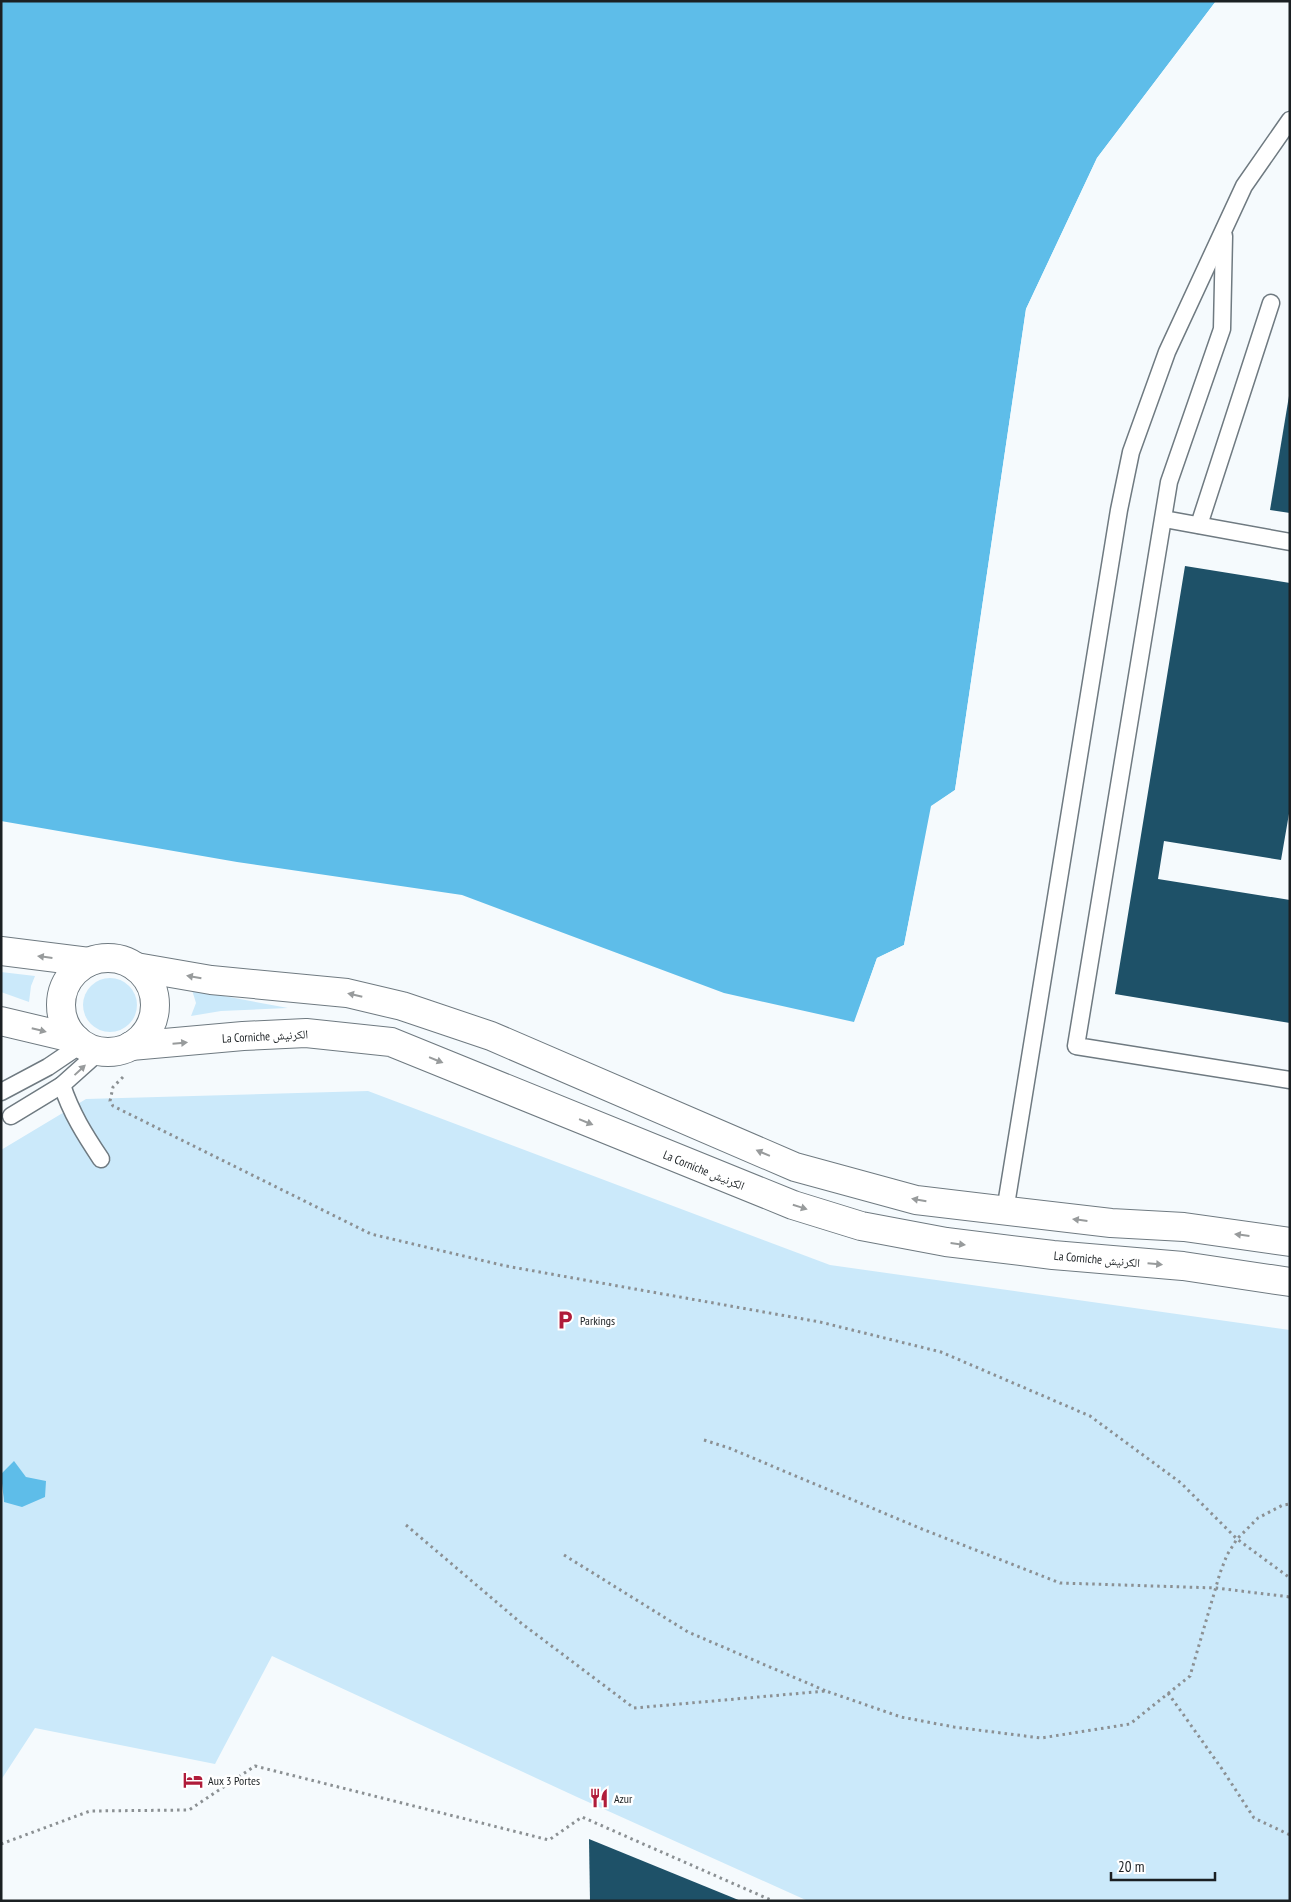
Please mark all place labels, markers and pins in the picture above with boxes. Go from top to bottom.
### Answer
parking icon: Parkings [554,1309,576,1331]
place label: Parkings [580,1313,615,1328]
hotel icon: Aux 3 Portes [182,1769,204,1791]
place label: Aux 3 Portes [208,1773,260,1788]
restaurant icon: Azur [588,1787,610,1809]
place label: Azur [614,1791,633,1806]

